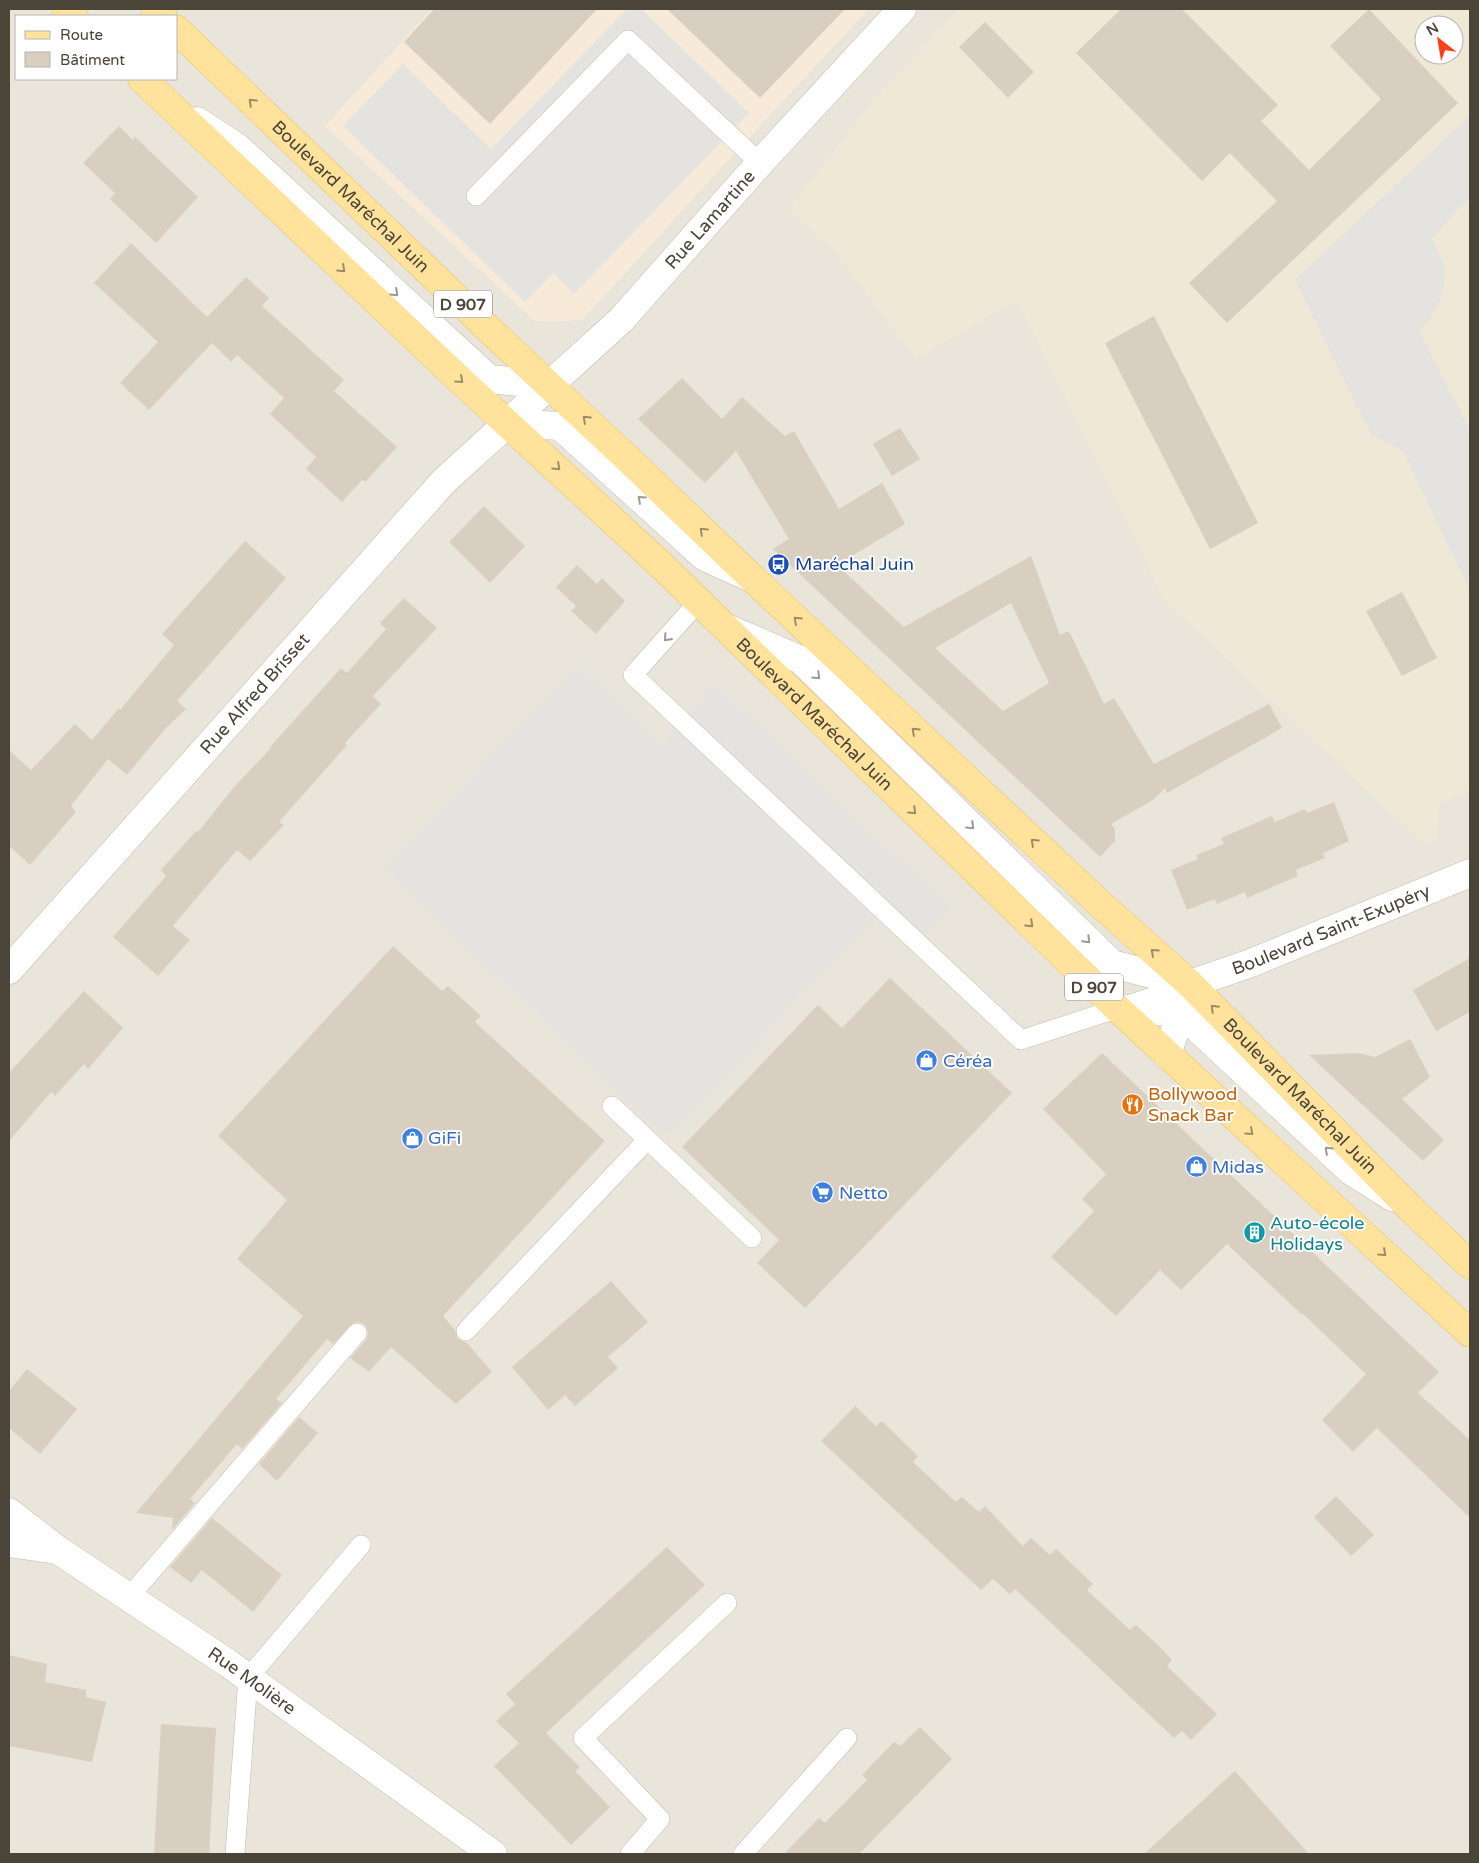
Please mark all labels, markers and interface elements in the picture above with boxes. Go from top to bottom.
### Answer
legend [15,15,178,80]
north arrow [1414,15,1464,65]
text: N [1423,19,1442,39]
text: Route [60,26,103,44]
text: Bâtiment [60,51,125,69]
one-way arrow [249,99,258,108]
street label: Boulevard Maréchal Juin [267,116,434,277]
street label: Rue Lamartine [660,165,760,274]
one-way arrow [337,263,346,272]
one-way arrow [389,287,398,296]
road number: D 907 [434,290,492,318]
one-way arrow [455,374,464,383]
one-way arrow [583,416,592,425]
one-way arrow [551,461,560,470]
one-way arrow [638,496,647,505]
one-way arrow [700,528,709,537]
bus stop icon: Maréchal Juin [767,552,791,576]
place label: Maréchal Juin [795,553,914,575]
one-way arrow [793,617,802,626]
street label: Rue Alfred Brisset [195,628,315,759]
one-way arrow [664,632,673,641]
street label: Boulevard Maréchal Juin [731,633,898,795]
one-way arrow [811,670,820,679]
one-way arrow [912,728,921,737]
one-way arrow [908,805,917,814]
one-way arrow [966,820,975,829]
one-way arrow [1031,839,1040,848]
street label: Boulevard Saint-Exupéry [1229,879,1434,980]
one-way arrow [1024,918,1033,927]
one-way arrow [1082,934,1091,943]
one-way arrow [1150,948,1159,957]
road number: D 907 [1065,974,1123,1000]
one-way arrow [1210,1004,1219,1013]
street label: Boulevard Maréchal Juin [1219,1013,1381,1179]
shop icon: Céréa [915,1049,939,1073]
place label: Céréa [943,1050,992,1072]
place label: Bollywood Snack Bar [1148,1083,1237,1126]
restaurant icon: Bollywood Snack Bar [1120,1092,1144,1116]
shop icon: GiFi [400,1126,424,1150]
one-way arrow [1244,1126,1253,1135]
place label: GiFi [428,1127,461,1149]
one-way arrow [1325,1147,1334,1156]
shop icon: Midas [1184,1155,1208,1179]
place label: Midas [1212,1156,1264,1178]
supermarket icon: Netto [811,1181,835,1205]
place label: Netto [839,1182,888,1204]
place label: Auto-école Holidays [1270,1212,1365,1255]
building icon: Auto-école Holidays [1242,1221,1266,1245]
one-way arrow [1377,1247,1386,1256]
street label: Rue Molière [204,1642,300,1720]

